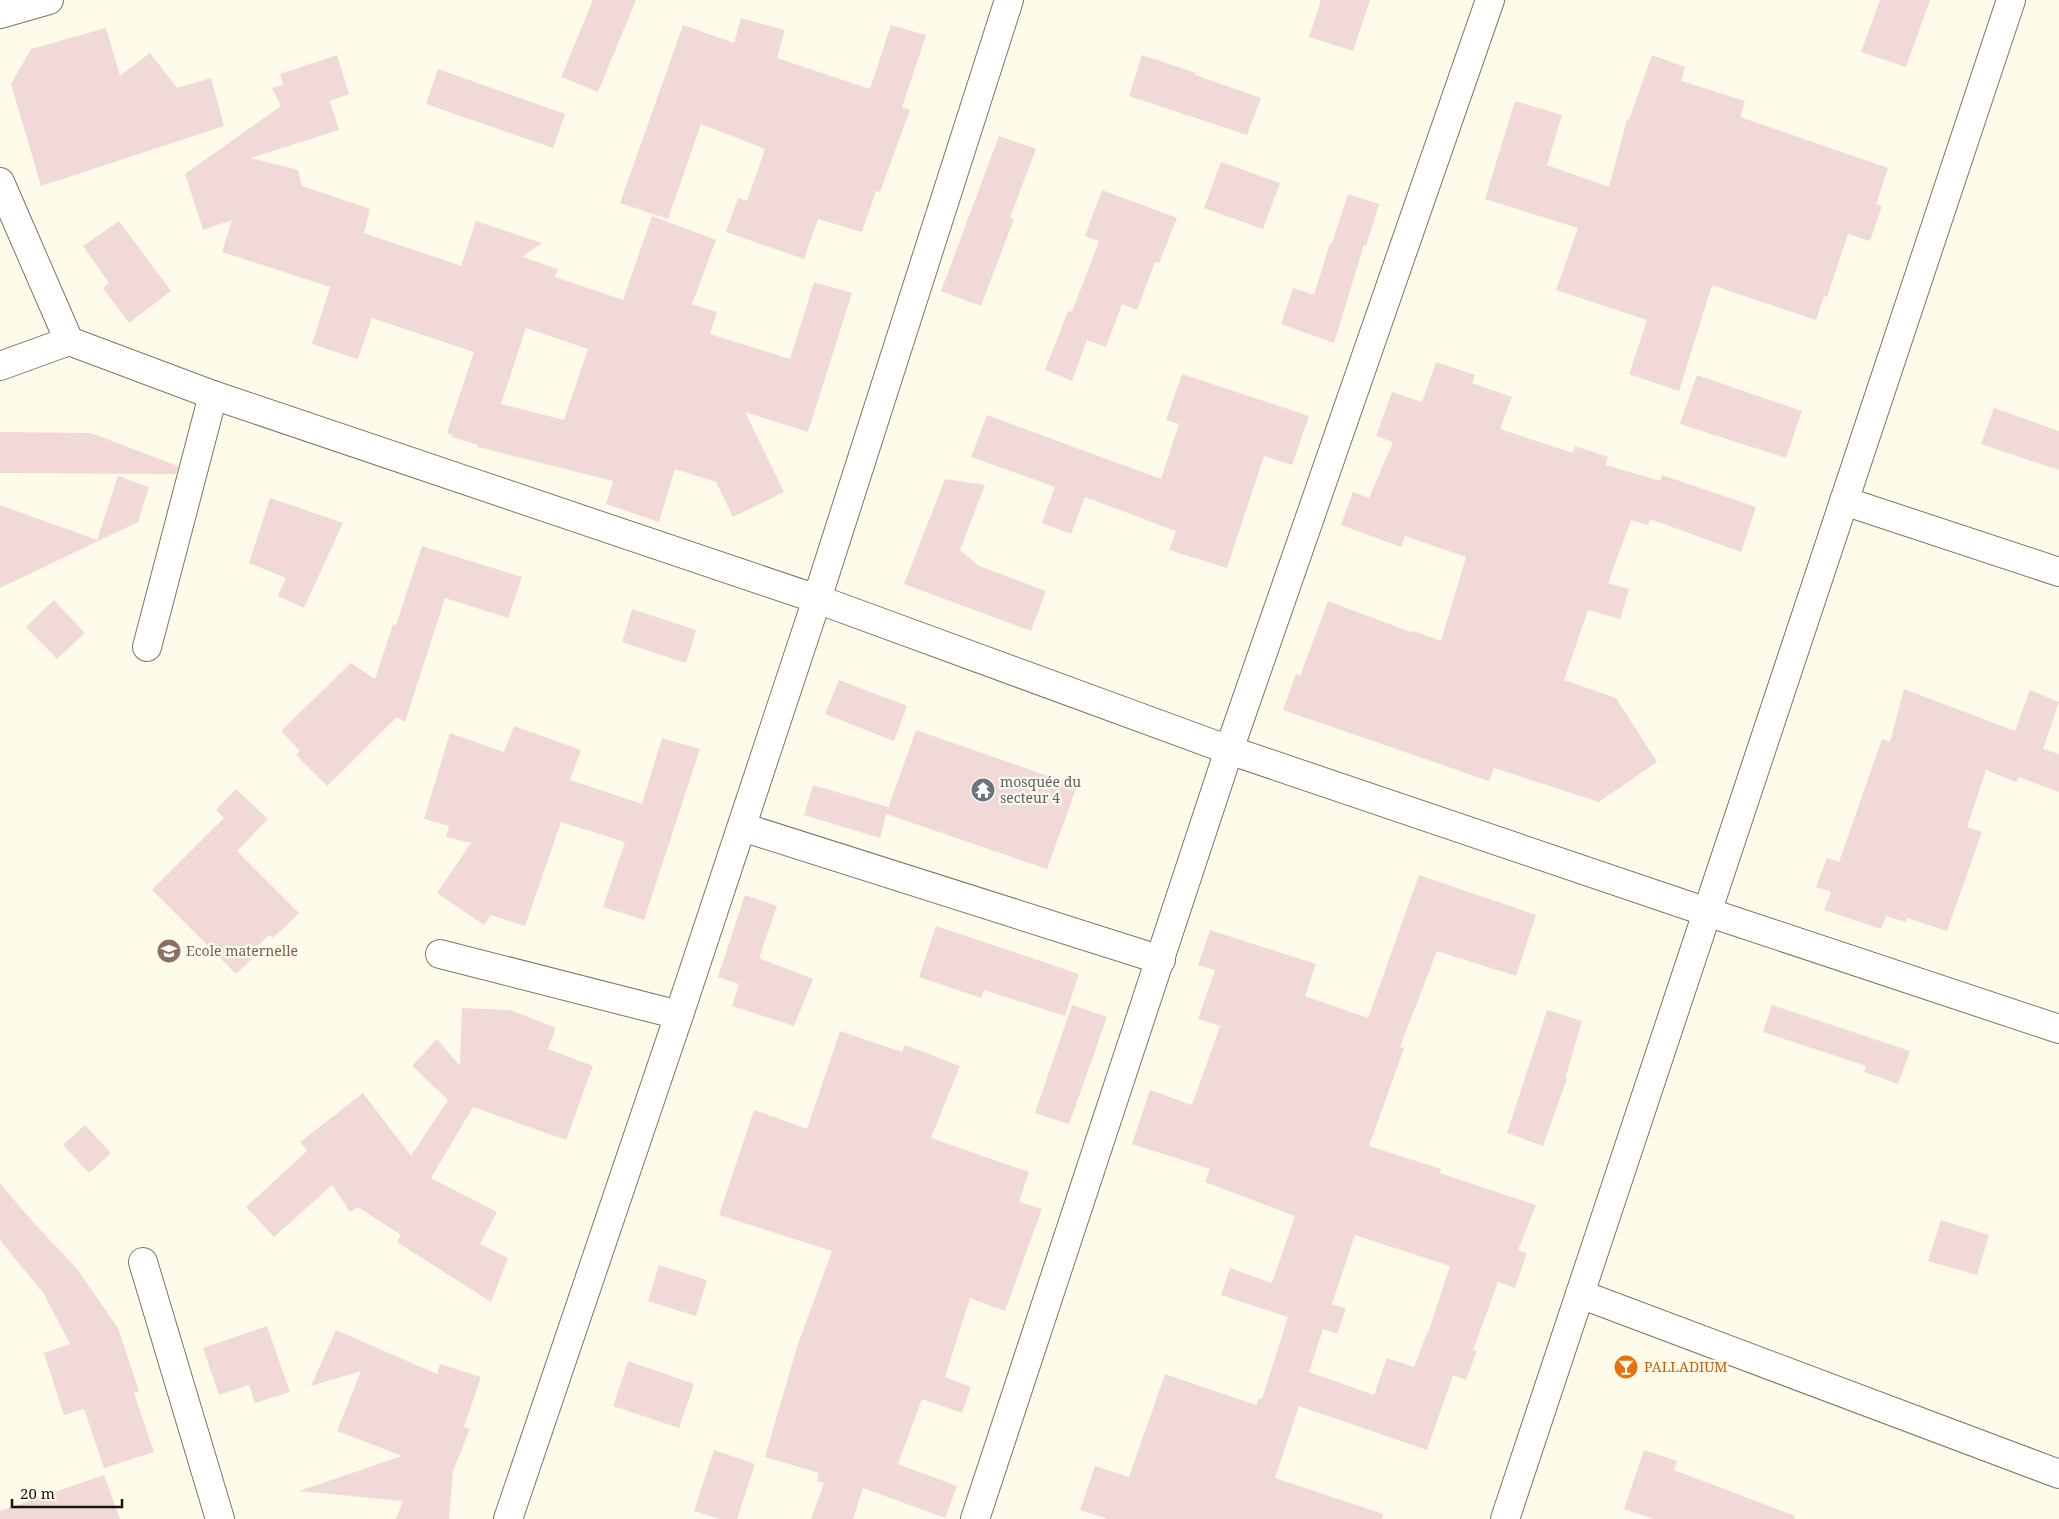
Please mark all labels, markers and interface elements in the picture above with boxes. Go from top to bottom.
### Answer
place label: mosquée du secteur 4 [1000,772,1081,807]
temple icon: mosquée du secteur 4 [970,777,996,803]
school or university icon: Ecole maternelle [156,938,182,964]
place label: Ecole maternelle [186,941,298,960]
bar icon: PALLADIUM [1613,1354,1639,1380]
place label: PALLADIUM [1644,1357,1727,1376]
scale bar [12,1476,122,1508]
text: 20 m [20,1483,55,1503]

